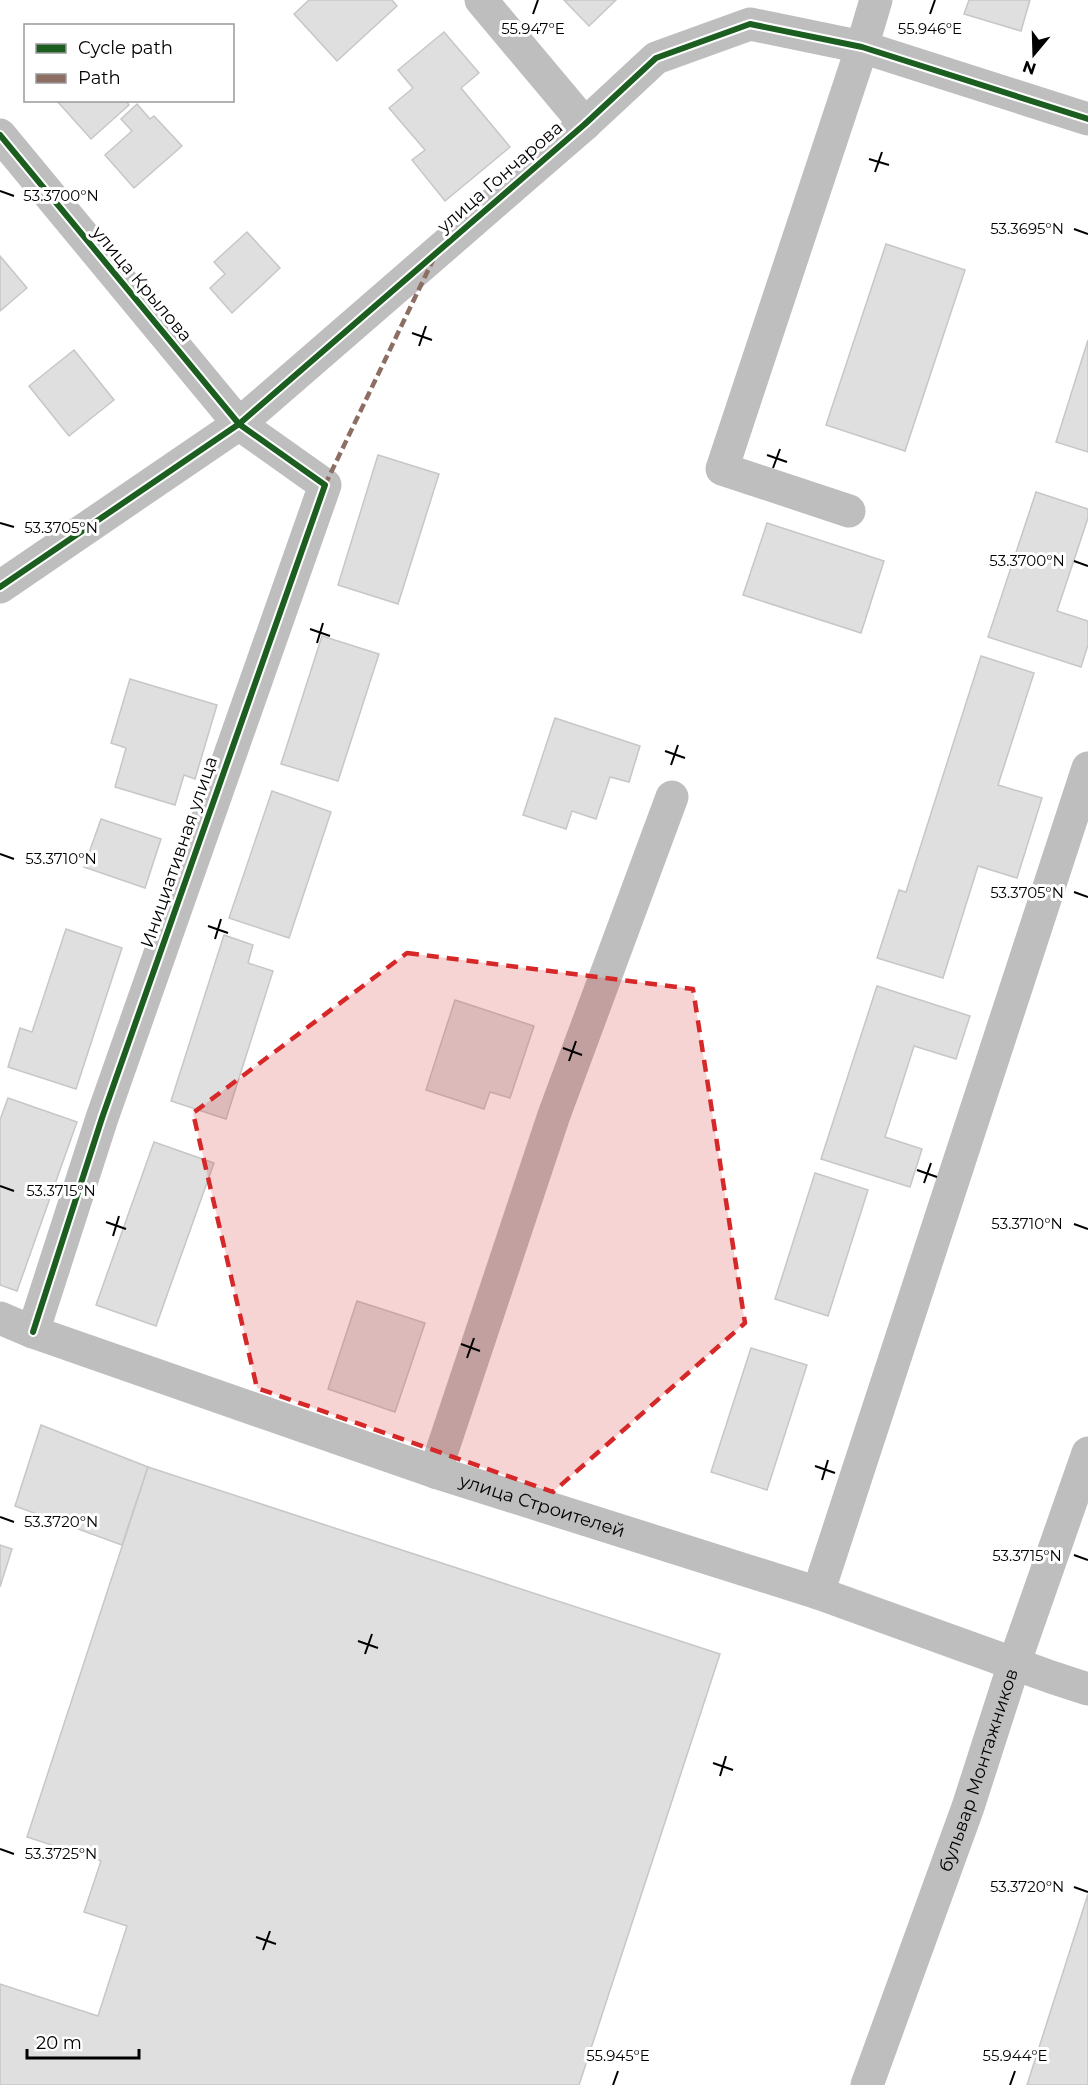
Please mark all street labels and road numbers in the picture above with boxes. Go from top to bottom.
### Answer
street label: улица Гончарова [432,116,567,238]
street label: улица Крылова [87,221,197,346]
street label: Инициативная улица [136,753,222,951]
street label: улица Строителей [456,1469,628,1542]
street label: бульвар Монтажников [934,1666,1023,1875]

